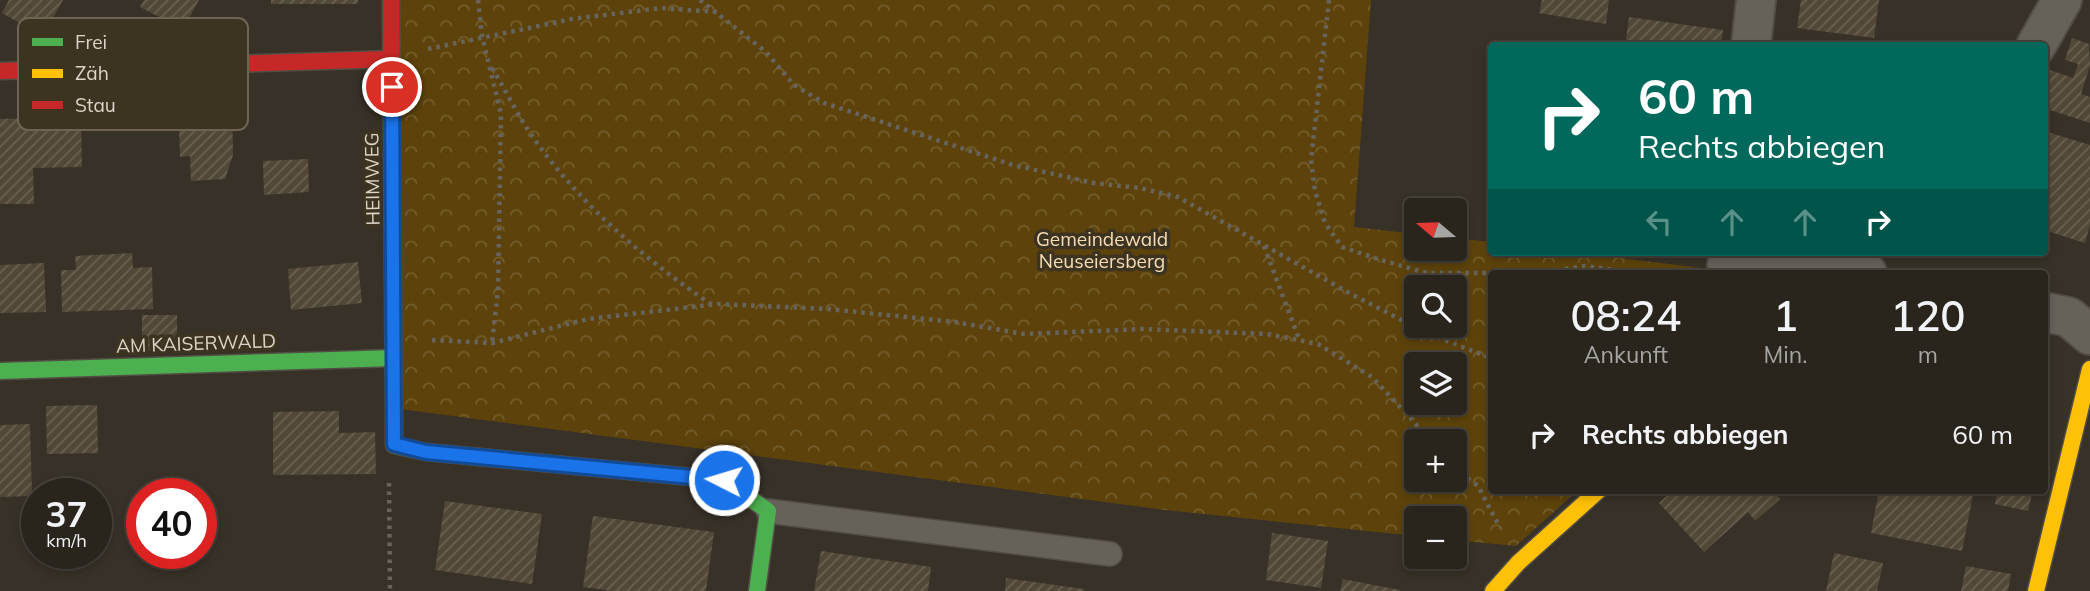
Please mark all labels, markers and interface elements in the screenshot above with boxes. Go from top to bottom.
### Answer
legend [18,18,248,130]
text: Frei [75,30,107,54]
pin [362,57,422,117]
text: Zäh [75,61,109,85]
text: 60 m [1638,65,1754,126]
icon: arrive [373,68,411,106]
icon: right [1523,70,1614,161]
text: Stau [75,93,116,117]
text: Rechts abbiegen [1638,126,1885,166]
street label: HEIMWEG [359,132,385,226]
north arrow [1404,198,1466,261]
map controls [1404,198,1467,569]
icon: left [1640,203,1678,241]
icon: ahead [1713,203,1751,241]
icon: ahead [1786,203,1824,241]
icon: right [1859,203,1897,241]
park label: Gemeindewald Neuseiersberg [1036,227,1168,273]
button: search [1404,275,1467,338]
text: 08:24 [1570,289,1681,342]
text: 1 [1773,289,1798,342]
text: 120 [1890,289,1966,342]
street label: AM KAISERWALD [116,328,276,358]
text: Ankunft [1584,340,1668,369]
text: Min. [1764,340,1808,369]
text: m [1918,340,1938,369]
button: layers [1404,352,1467,415]
icon: right [1523,416,1561,454]
text: Rechts abbiegen [1582,418,1788,451]
text: 60 m [1952,418,2013,451]
button: + [1404,429,1467,492]
position arrow [687,443,761,517]
speed limit sign: 40 [126,478,217,569]
text: 37 [45,492,88,536]
button: − [1404,506,1467,569]
text: km/h [46,529,87,552]

